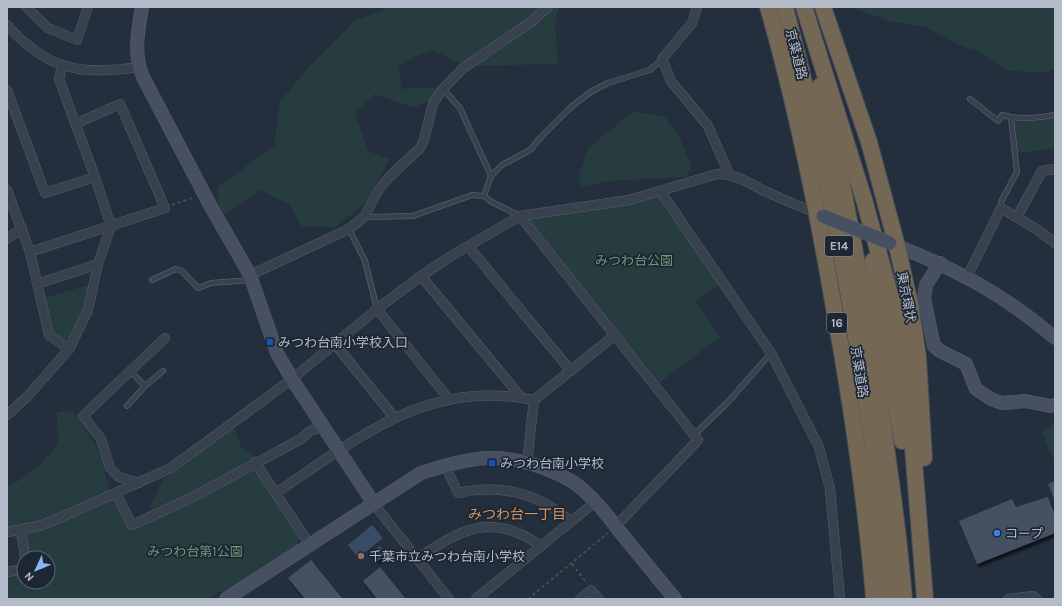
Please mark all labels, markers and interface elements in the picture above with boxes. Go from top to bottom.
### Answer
street label: 京葉道路 [783,27,810,81]
road number: E14 [825,236,853,256]
park label: みつわ台公園 [595,253,673,268]
street label: 東京環状 [894,270,919,324]
road number: 16 [827,313,847,333]
place label: みつわ台南小学校入口 [278,335,408,350]
marker: みつわ台南小学校入口 [265,337,275,347]
street label: 京葉道路 [848,345,871,399]
place label: みつわ台南小学校 [500,456,604,471]
marker: みつわ台南小学校 [487,458,497,468]
district label: みつわ台一丁目 [468,506,566,523]
place label: コープ [1005,526,1043,541]
marker: コープ [992,528,1002,538]
park label: みつわ台第1公園 [147,544,243,559]
place label: 千葉市立みつわ台南小学校 [369,549,525,564]
north arrow [16,550,56,590]
marker: 千葉市立みつわ台南小学校 [356,551,366,561]
text: N [22,569,37,584]

